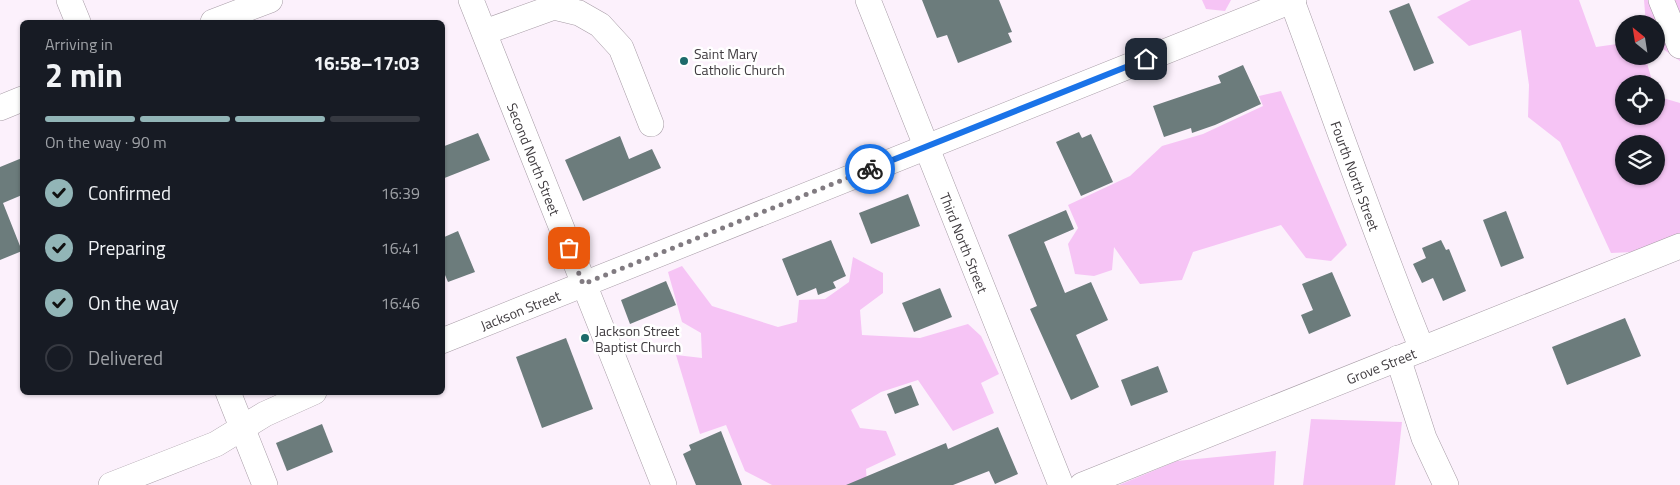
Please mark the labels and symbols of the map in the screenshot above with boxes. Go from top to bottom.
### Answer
north arrow [1615,15,1665,65]
pin [1125,38,1167,80]
place label: Saint Mary Catholic Church [694,43,785,80]
marker: Saint Mary Catholic Church [678,55,690,67]
street label: Second North Street [502,99,566,218]
street label: Fourth North Street [1326,118,1386,234]
courier [845,144,895,194]
street label: Third North Street [935,189,994,296]
pin [548,227,590,269]
street label: Jackson Street [477,284,563,335]
place label: Jackson Street Baptist Church [595,320,681,357]
marker: Jackson Street Baptist Church [579,332,591,344]
street label: Grove Street [1343,342,1419,389]

